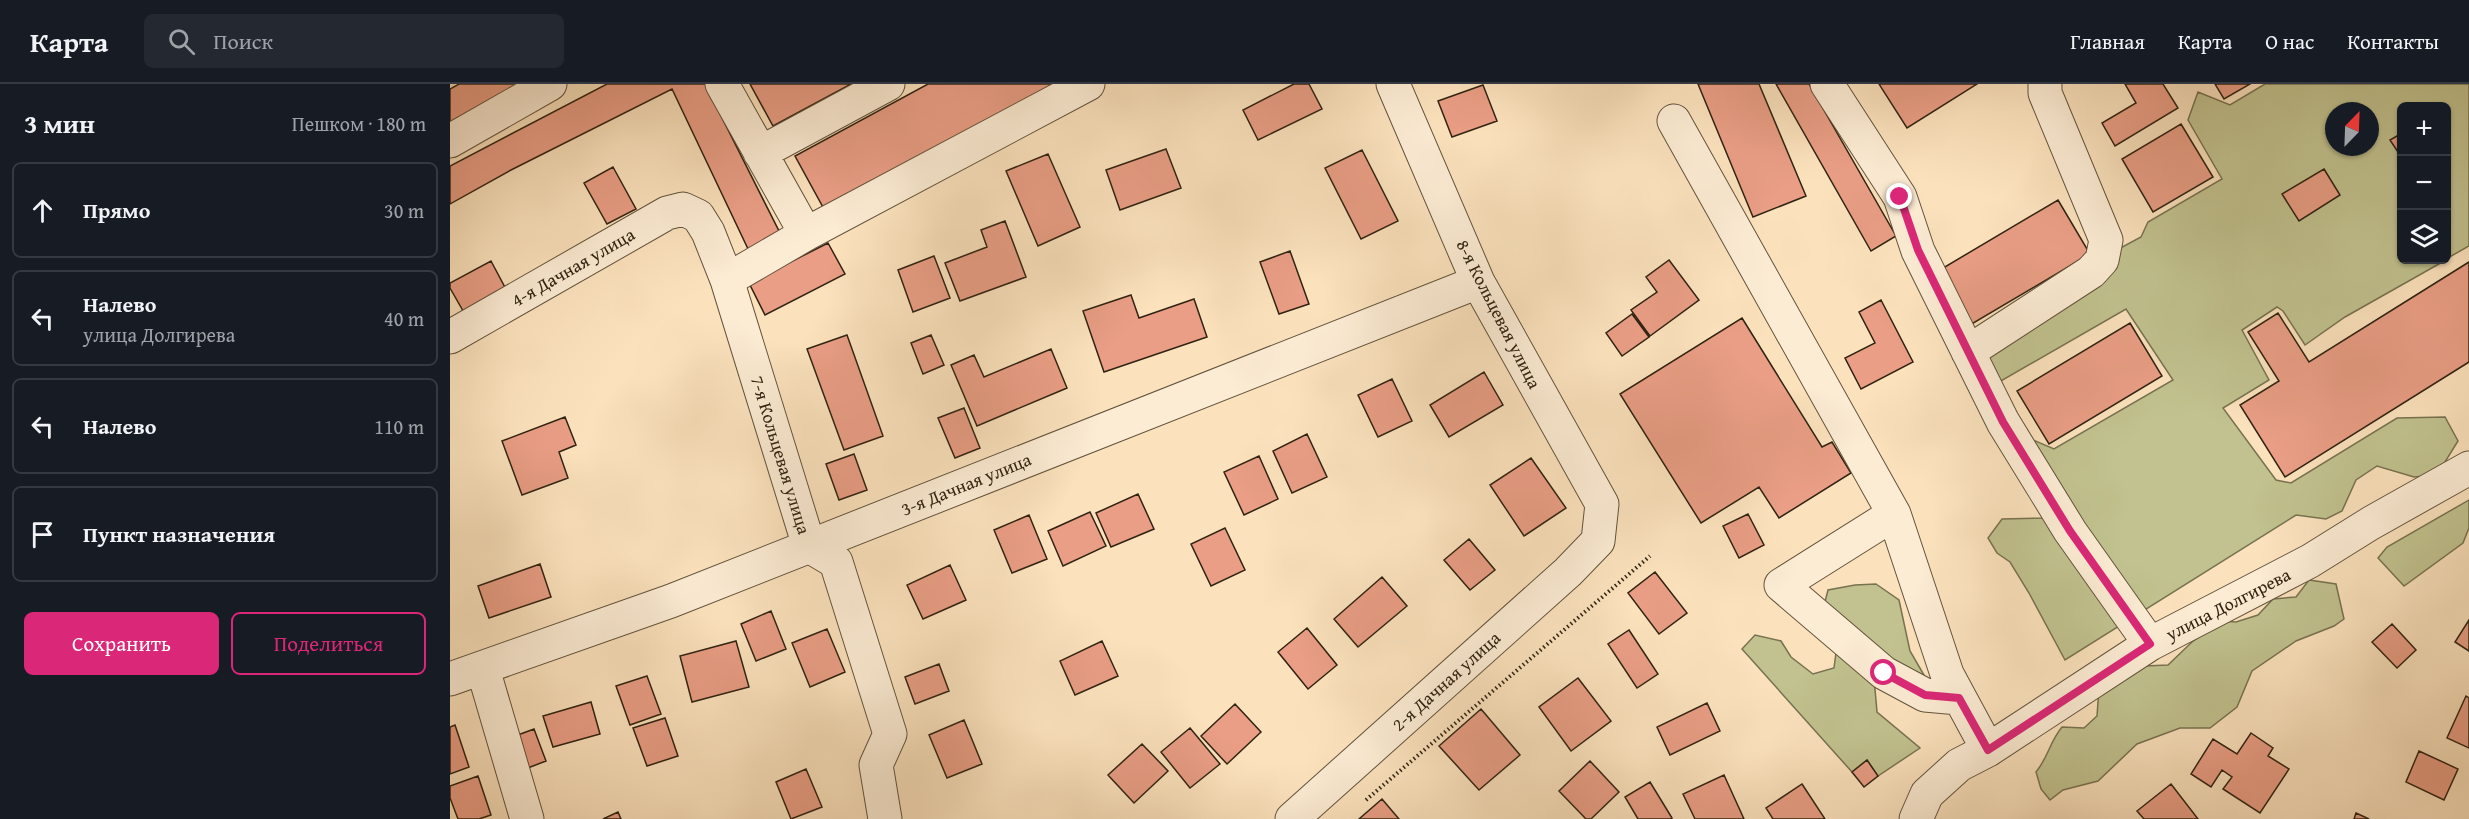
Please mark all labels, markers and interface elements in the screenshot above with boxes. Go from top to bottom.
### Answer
search box [144,14,564,68]
text: Карта [30,21,108,62]
icon: search [165,25,198,58]
text: Поиск [213,25,273,57]
text: Главная [2070,26,2145,57]
text: Карта [2178,26,2232,57]
text: О нас [2265,26,2314,57]
text: Контакты [2347,26,2439,57]
north arrow [2325,102,2379,156]
map controls [2397,102,2451,264]
button: + [2397,102,2451,156]
text: 3 мин [24,104,95,143]
text: Пешком · 180 m [292,109,426,138]
button: − [2397,156,2451,210]
route end [1886,183,1912,209]
icon: ahead [26,194,59,227]
text: Прямо [83,194,150,226]
text: 30 m [384,196,424,225]
button: layers [2397,210,2451,264]
street label: 4-я Дачная улица [506,221,640,313]
street label: 8-я Кольцевая улица [1450,235,1549,394]
text: Налево [83,288,156,320]
icon: left [26,302,59,335]
text: 40 m [384,304,424,333]
text: улица Долгирева [83,320,235,349]
street label: 7-я Кольцевая улица [744,373,818,538]
icon: left [26,410,59,443]
text: Налево [83,410,156,442]
text: 110 m [374,412,424,441]
street label: 3-я Дачная улица [897,445,1036,522]
icon: arrive [26,518,59,551]
text: Пункт назначения [83,518,275,550]
street label: улица Долгирева [2160,561,2296,648]
button: Сохранить [24,612,219,675]
button: Поделиться [231,612,426,675]
street label: 2-я Дачная улица [1386,624,1507,737]
route start [1870,659,1896,685]

